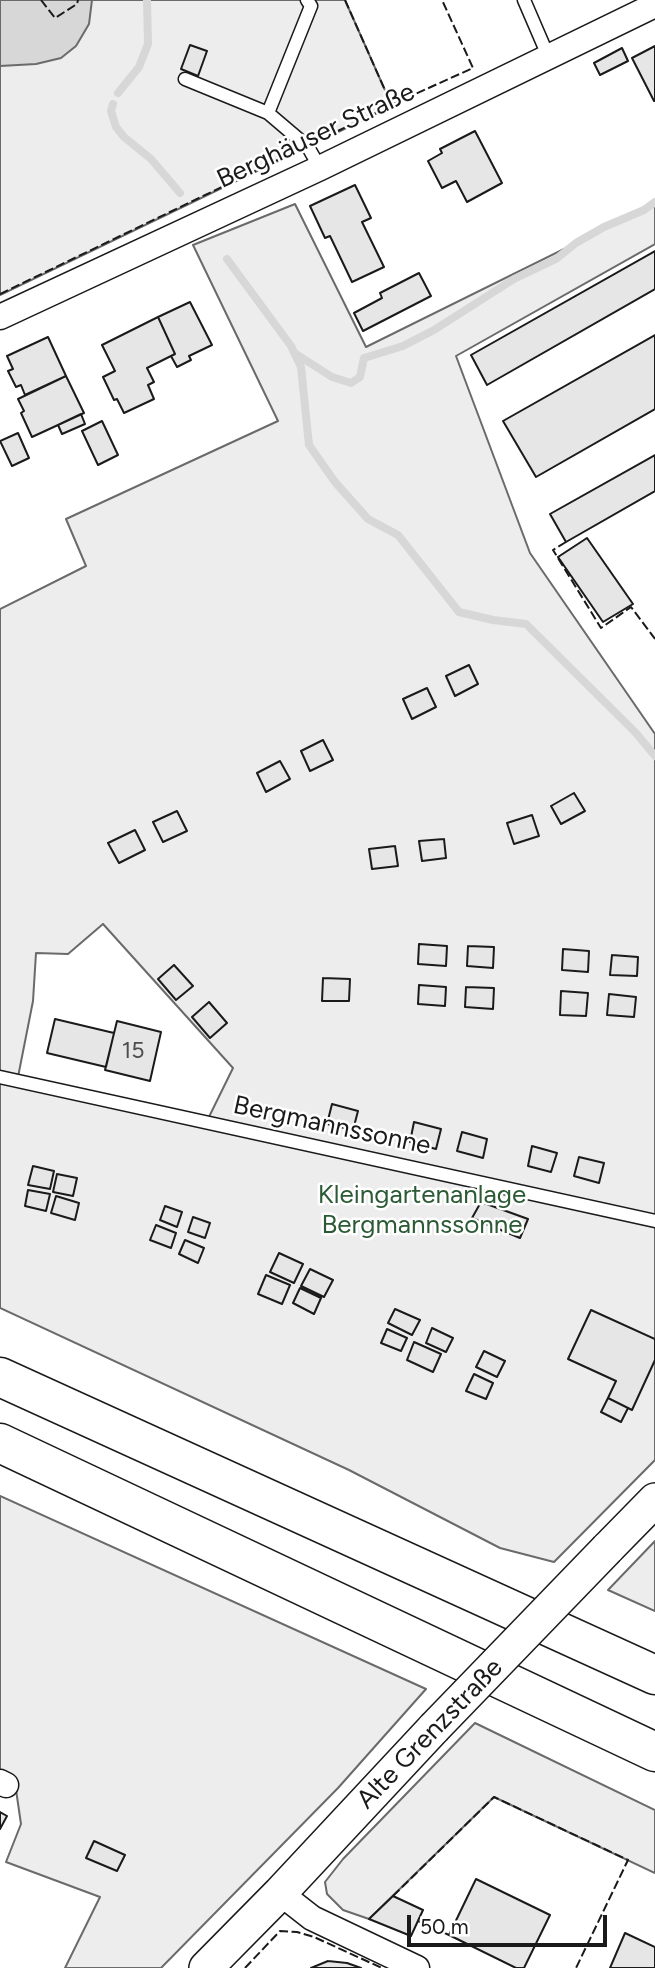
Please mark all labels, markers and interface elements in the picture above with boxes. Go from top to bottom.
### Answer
street label: Berghäuser Straße [212,77,420,195]
house number: 15 [122,1037,144,1065]
street label: Bergmannssonne [230,1090,434,1162]
park label: Kleingartenanlage Bergmannssonne [318,1179,526,1240]
street label: Alte Grenzstraße [351,1652,509,1816]
scale bar [410,1902,610,1946]
text: 50 m [420,1914,469,1939]

